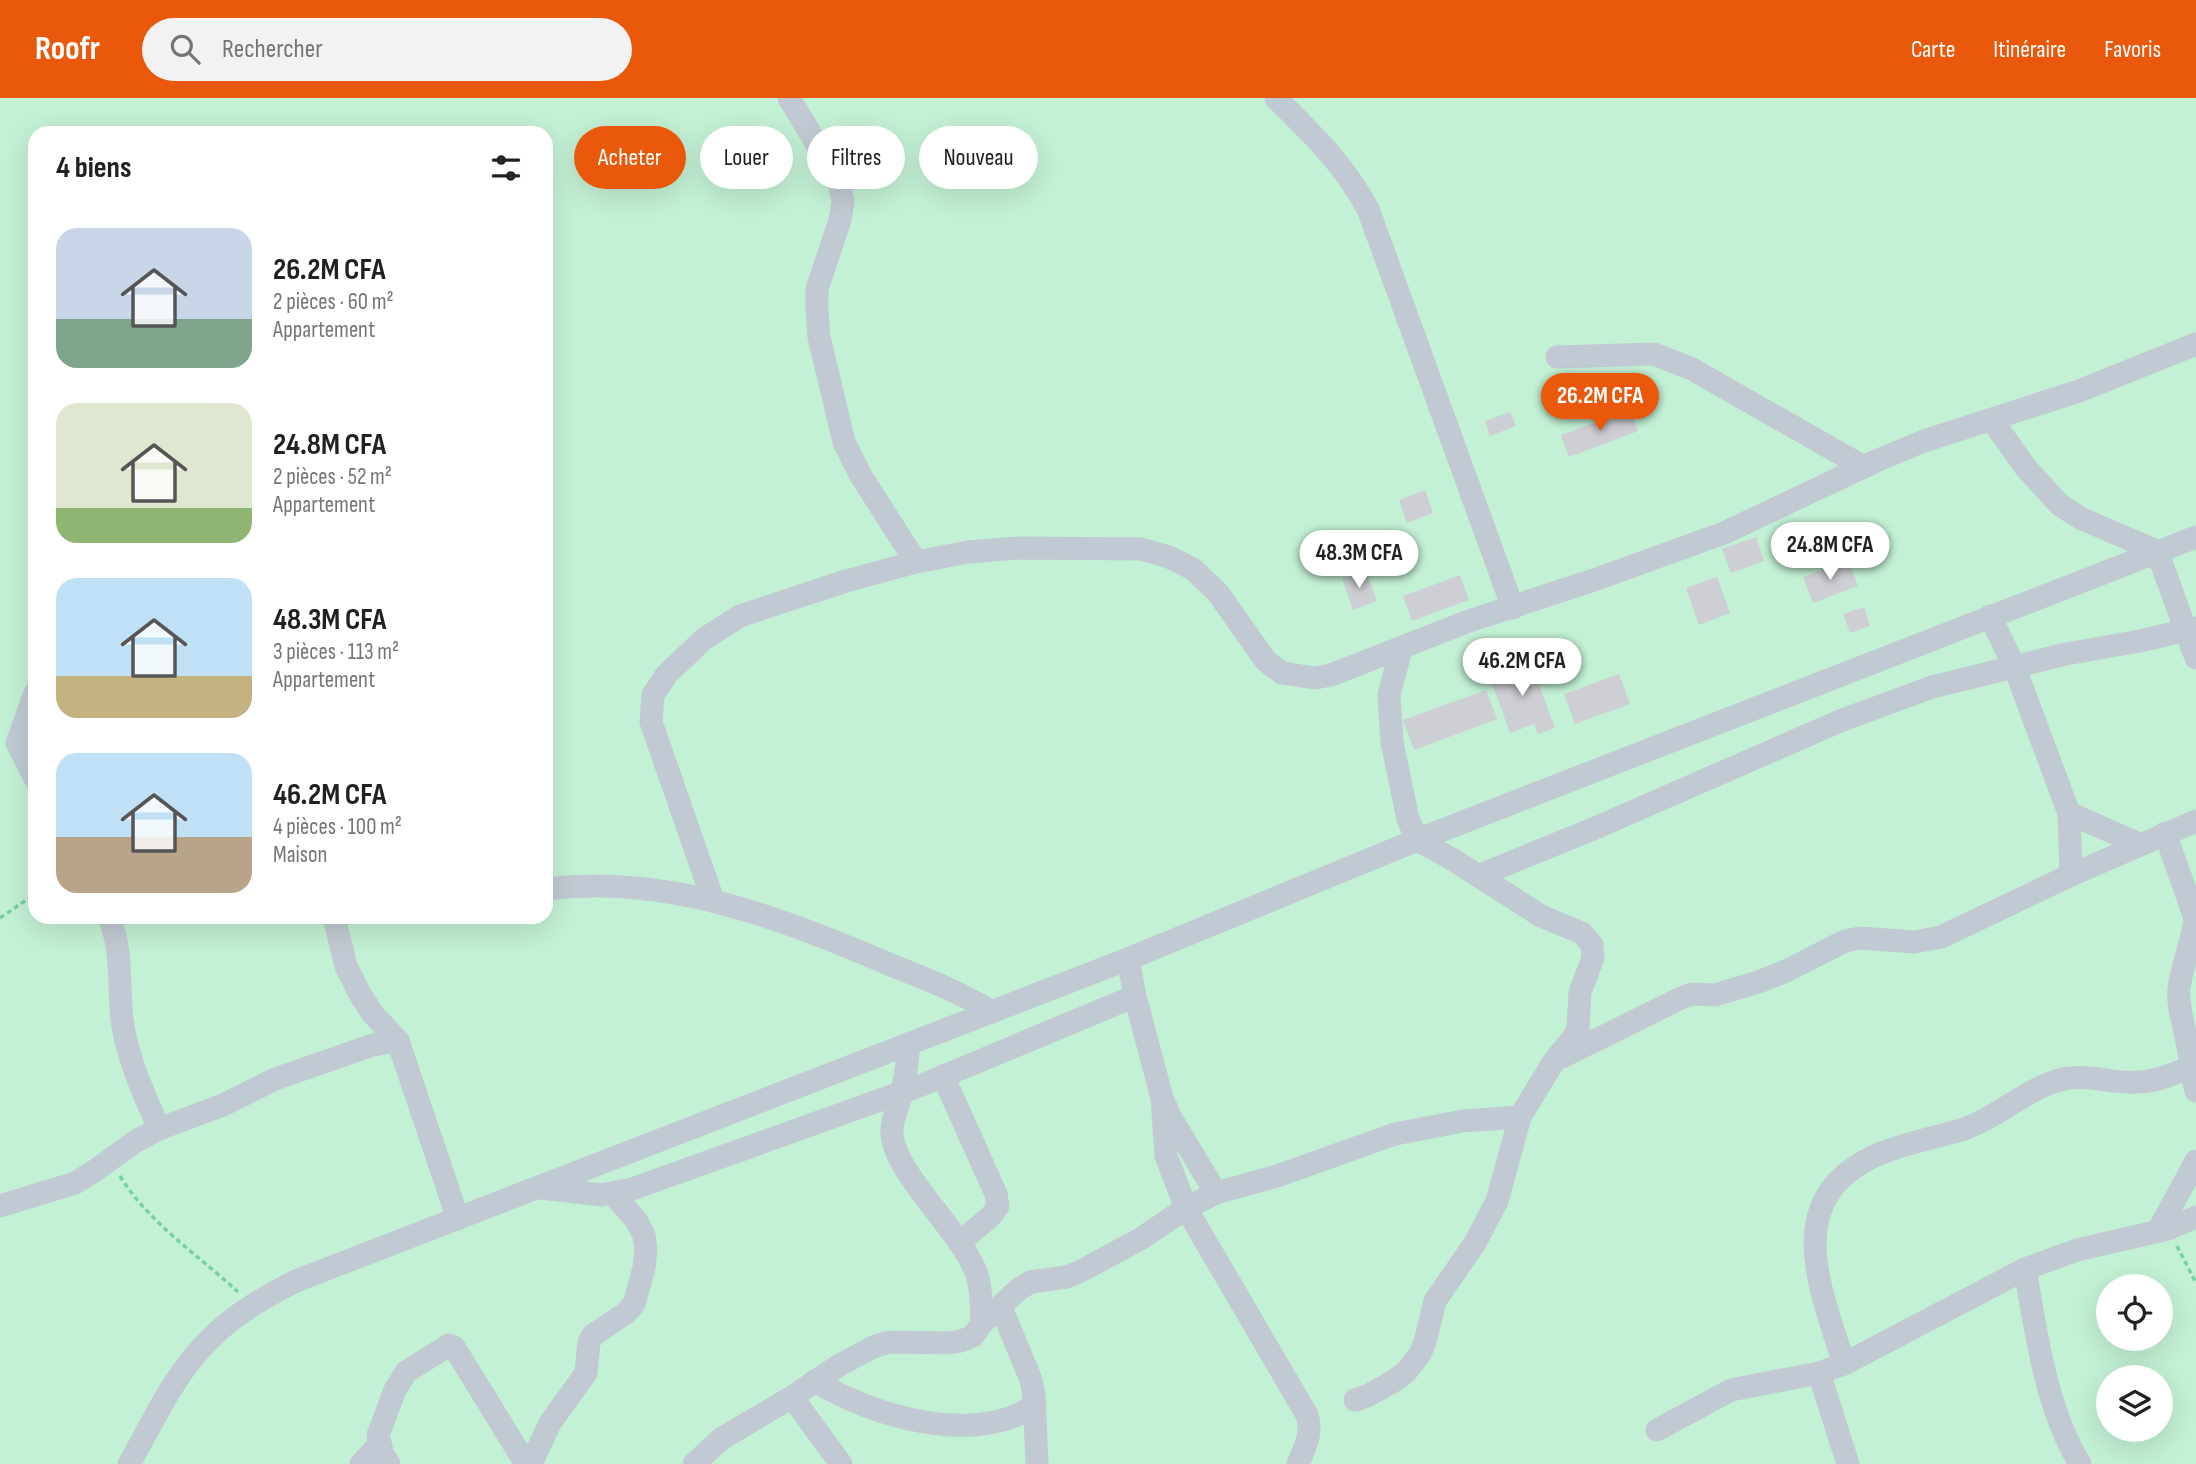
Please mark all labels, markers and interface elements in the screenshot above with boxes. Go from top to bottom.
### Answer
search box [142,18,632,81]
text: Roofr [35,29,100,69]
icon: search [166,30,204,68]
text: Rechercher [222,34,323,65]
text: Carte [1911,35,1955,64]
text: Itinéraire [1993,35,2066,64]
text: Favoris [2104,35,2161,64]
chip: Acheter [574,126,686,189]
chip: Louer [700,126,793,189]
chip: Filtres [807,126,905,189]
chip: Nouveau [919,126,1038,189]
icon: filters [487,149,525,187]
text: 4 biens [56,150,131,186]
text: 26.2M CFA [273,252,385,288]
icon: home [112,256,196,340]
text: 2 pièces · 60 m² [273,288,394,316]
text: Appartement [273,316,375,344]
pin: 26.2M CFA [1520,374,1680,433]
text: 26.2M CFA [1557,382,1643,410]
text: 24.8M CFA [273,427,386,463]
icon: home [112,431,196,515]
text: 2 pièces · 52 m² [273,463,392,491]
text: Appartement [273,491,375,519]
pin: 24.8M CFA [1750,522,1910,582]
pin: 48.3M CFA [1279,531,1439,590]
text: 24.8M CFA [1787,531,1873,559]
text: 48.3M CFA [1316,539,1402,567]
text: 48.3M CFA [273,602,386,638]
icon: home [112,606,196,690]
text: 3 pièces · 113 m² [273,638,399,666]
pin: 46.2M CFA [1442,638,1602,698]
text: 46.2M CFA [1479,647,1565,675]
text: Appartement [273,666,375,694]
text: 46.2M CFA [273,777,386,813]
icon: home [112,781,196,865]
text: 4 pièces · 100 m² [273,813,402,841]
text: Maison [273,841,327,869]
map controls [2096,1274,2173,1442]
button: locate [2096,1274,2173,1351]
button: layers [2096,1365,2173,1442]

